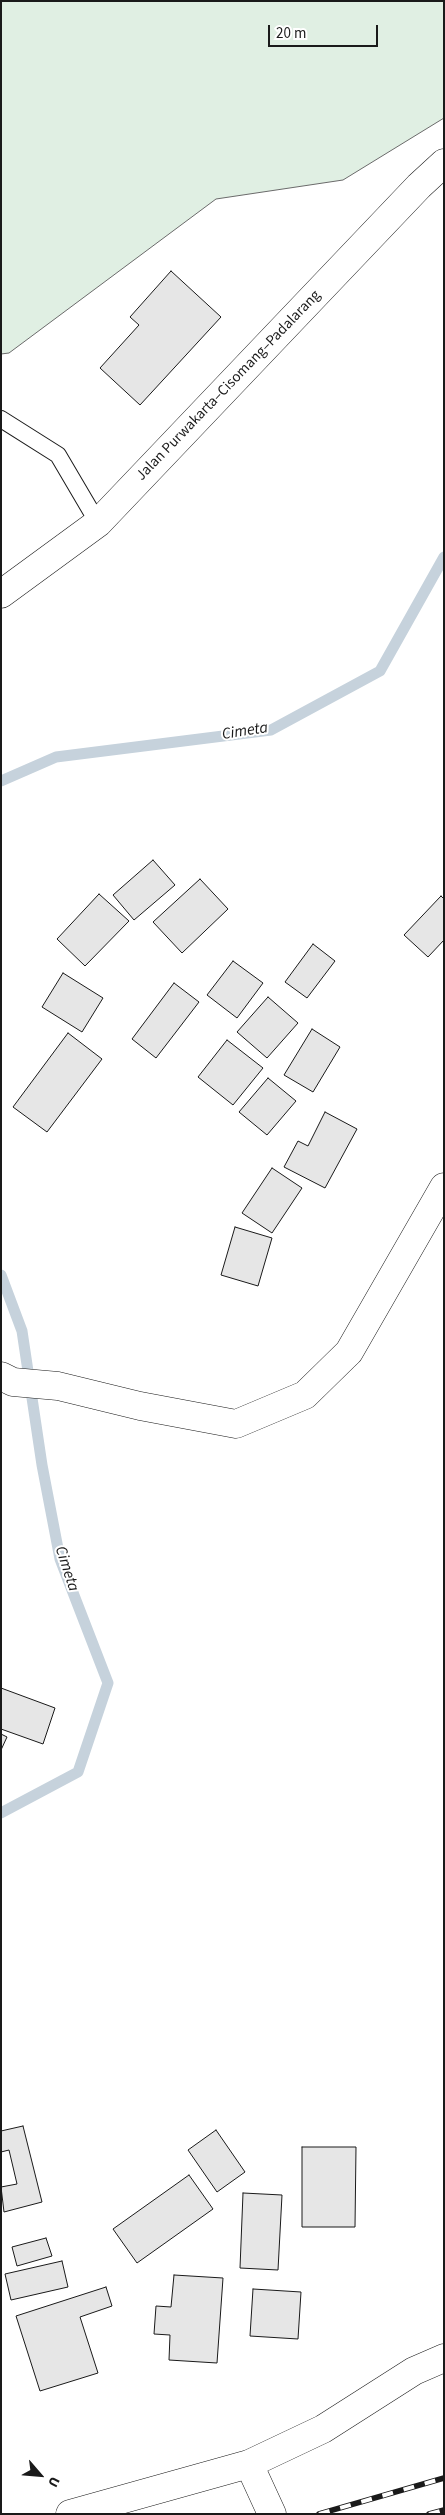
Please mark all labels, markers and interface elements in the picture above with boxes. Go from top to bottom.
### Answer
scale bar [270,15,380,47]
text: 20 m [276,23,306,44]
street label: Jalan Purwakarta–Cisomang–Padalarang [133,287,325,485]
water label: Cimeta [221,719,269,745]
water label: Cimeta [50,1544,82,1594]
north arrow [15,2450,65,2500]
text: U [42,2473,64,2490]

